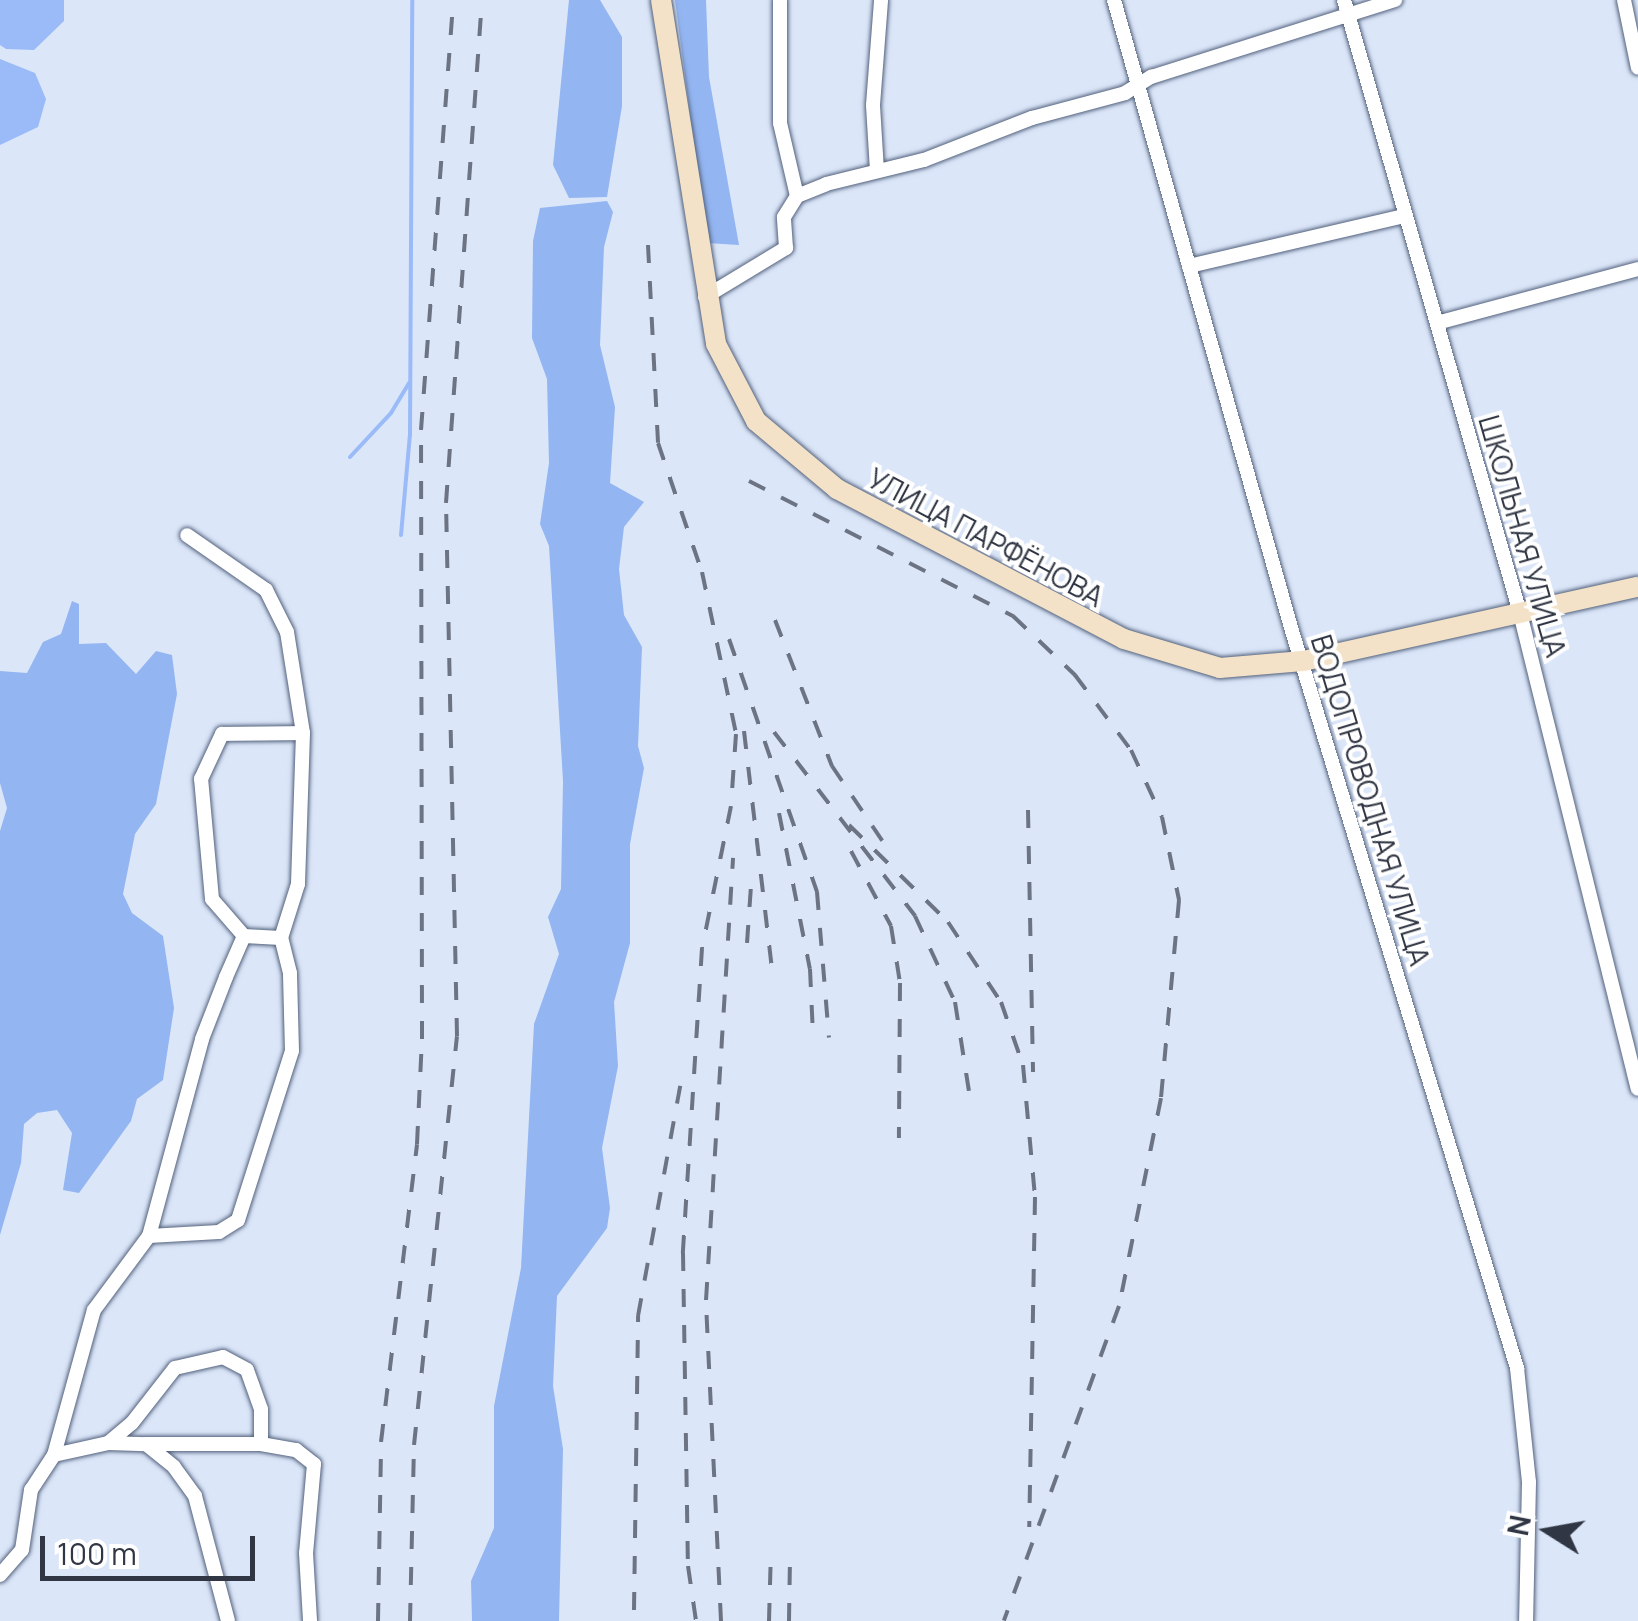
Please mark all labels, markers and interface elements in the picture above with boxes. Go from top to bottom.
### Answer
street label: ШКОЛЬНАЯ УЛИЦА [1472,411,1574,661]
street label: УЛИЦА ПАРФЁНОВА [863,461,1109,613]
street label: ВОДОПРОВОДНАЯ УЛИЦА [1305,631,1437,969]
north arrow [1498,1481,1598,1581]
text: N [1498,1512,1539,1539]
scale bar [45,1516,260,1578]
text: 100 m [57,1533,137,1574]

